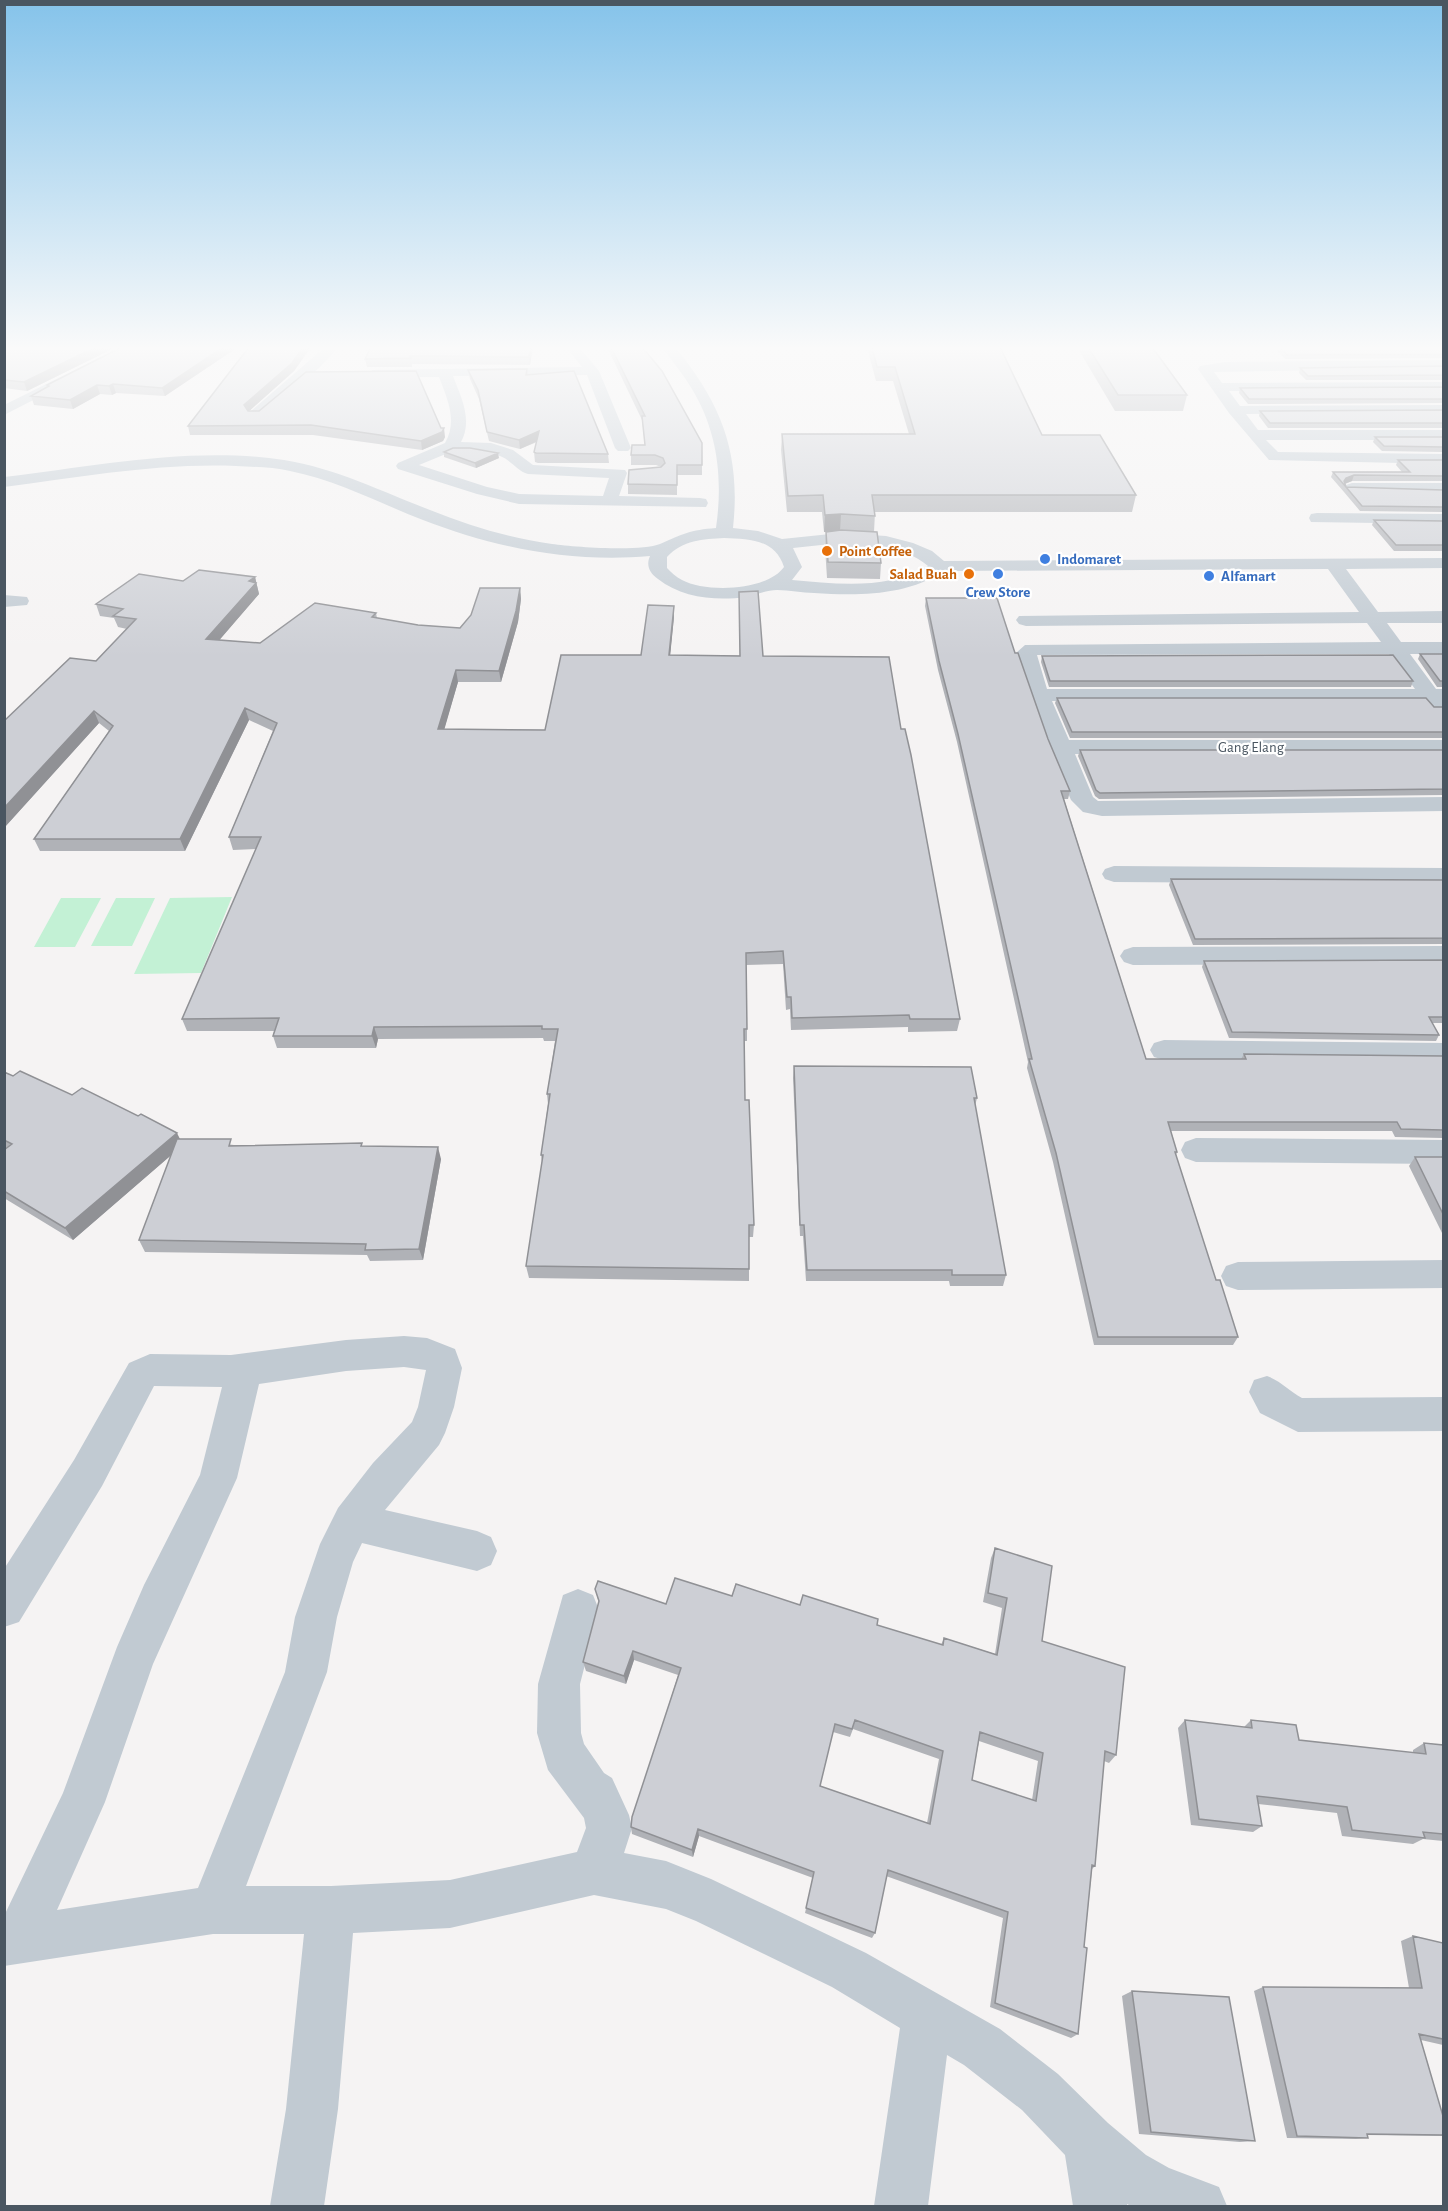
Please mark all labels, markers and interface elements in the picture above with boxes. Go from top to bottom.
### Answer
marker: Point Coffee [820,544,834,558]
place label: Point Coffee [839,544,912,559]
marker: Indomaret [1038,552,1052,566]
place label: Indomaret [1057,552,1121,567]
place label: Salad Buah [890,567,957,582]
marker: Salad Buah [962,567,976,581]
marker: Crew Store [991,567,1005,581]
marker: Alfamart [1202,569,1216,583]
place label: Alfamart [1221,569,1276,584]
place label: Crew Store [966,585,1030,600]
street label: Gang Elang [1218,740,1285,755]

